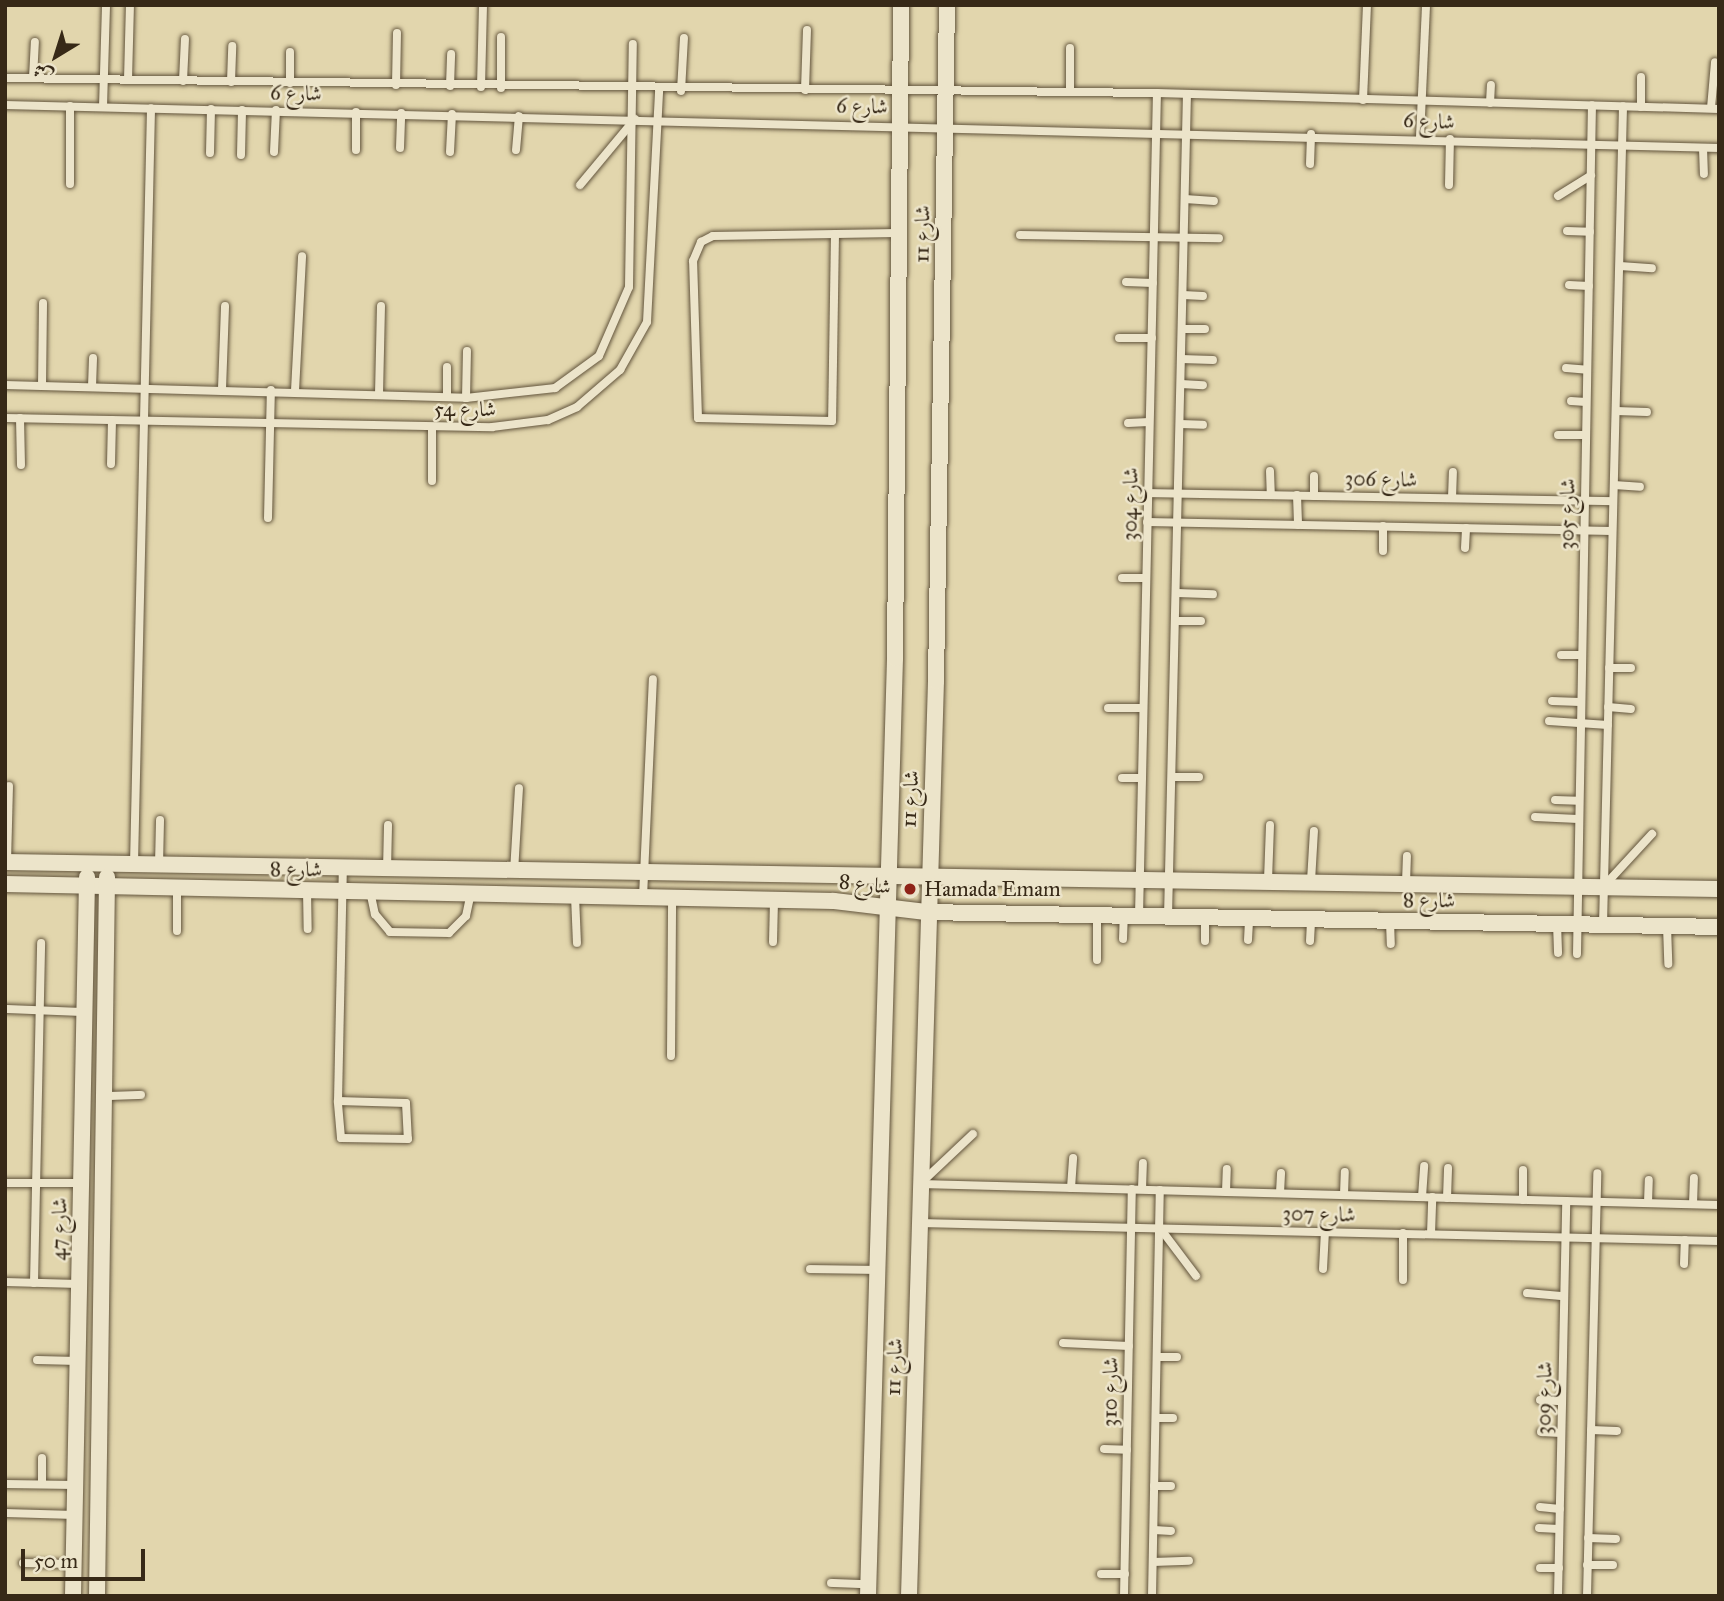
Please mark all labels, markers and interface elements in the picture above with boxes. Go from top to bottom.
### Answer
north arrow [21,21,91,91]
text: ش [28,58,57,88]
street label: شارع 6 [270,80,322,106]
street label: شارع 6 [836,93,888,119]
street label: شارع 6 [1403,108,1455,134]
street label: شارع 11 [909,205,935,263]
street label: شارع 54 [434,396,496,422]
street label: شارع 306 [1345,466,1417,492]
street label: شارع 304 [1117,467,1143,541]
street label: شارع 305 [1554,478,1580,550]
street label: شارع 11 [896,770,924,828]
street label: شارع 8 [270,856,322,882]
street label: شارع 8 [838,868,892,900]
place label: Hamada Emam [924,876,1061,902]
marker: Hamada Emam [902,881,918,897]
street label: شارع 8 [1403,887,1455,913]
street label: شارع 47 [46,1197,72,1261]
street label: شارع 307 [1282,1201,1356,1227]
street label: شارع 11 [880,1338,908,1396]
street label: شارع 310 [1097,1357,1123,1427]
street label: شارع 309 [1531,1361,1557,1435]
scale bar [24,1534,149,1578]
text: 50 m [34,1548,78,1574]

